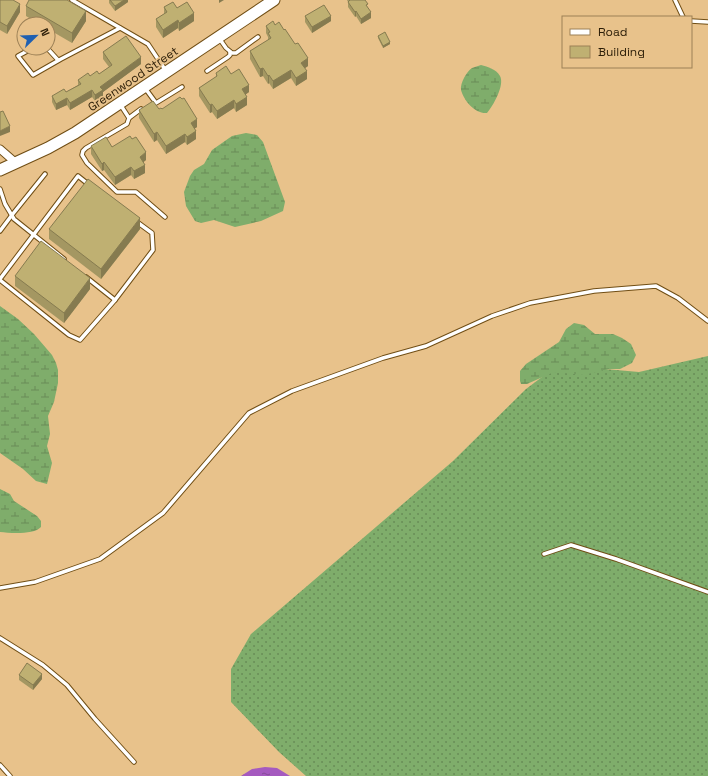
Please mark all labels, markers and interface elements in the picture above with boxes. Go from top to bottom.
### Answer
north arrow [16,16,56,56]
legend [562,16,692,68]
text: Road [598,24,627,40]
text: N [37,26,53,38]
street label: Greenwood Street [85,43,181,115]
text: Building [598,44,645,60]

